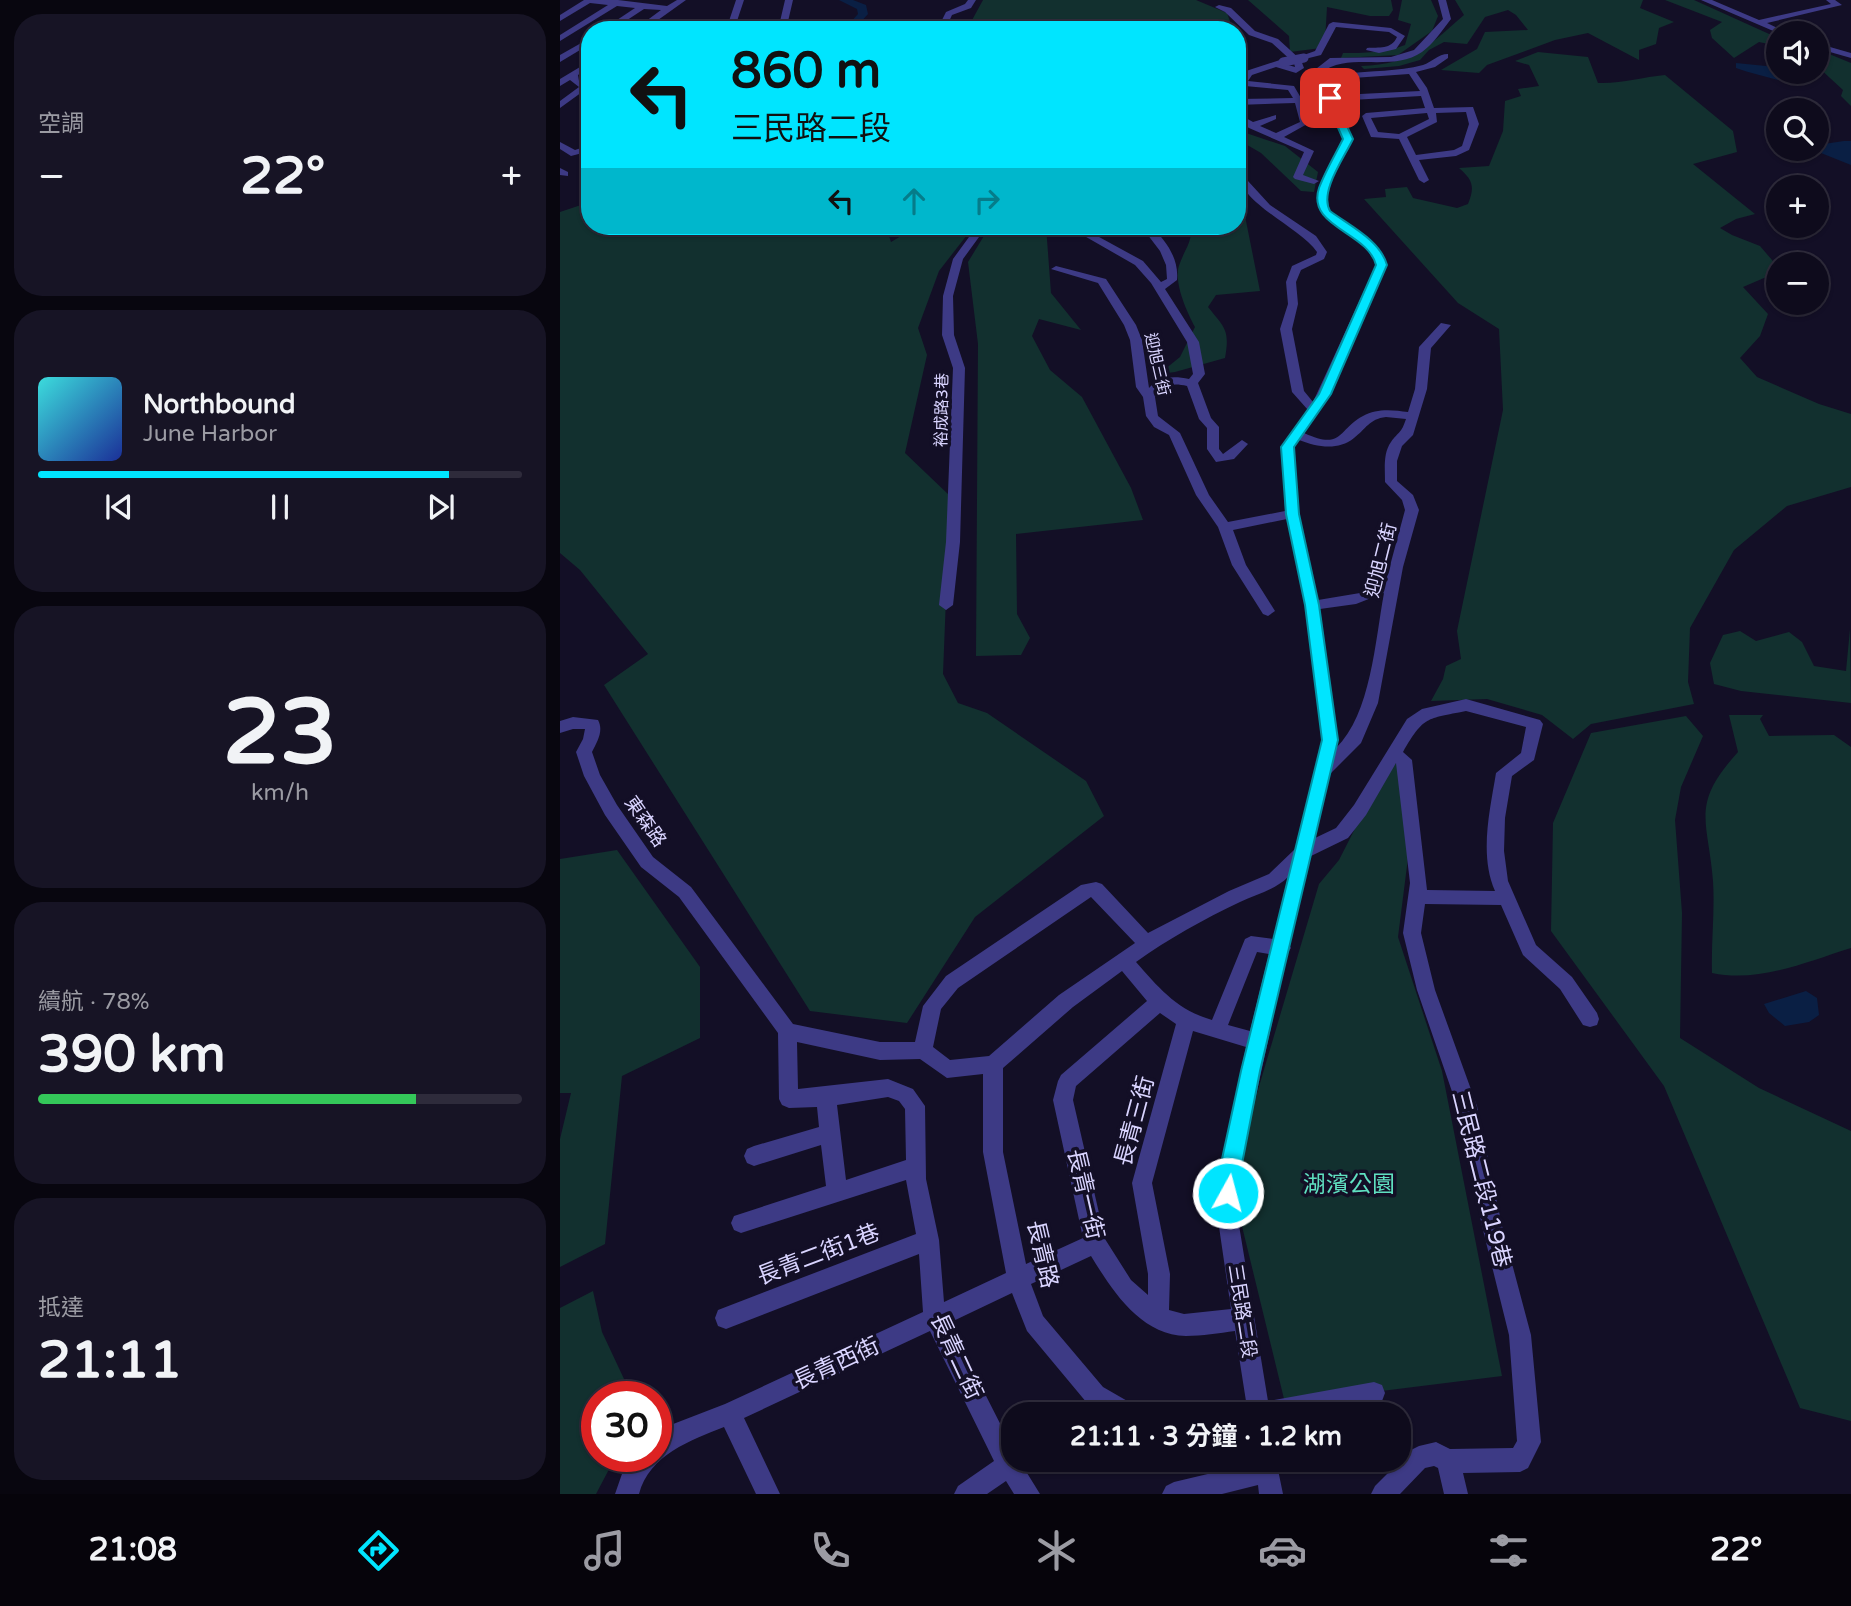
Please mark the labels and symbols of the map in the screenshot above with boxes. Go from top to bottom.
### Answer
pin [1300,68,1360,128]
street label: 迎旭三街 [1140,331,1174,398]
street label: 裕成路3巷 [931,373,953,447]
street label: 迎旭二街 [1361,521,1401,600]
street label: 東森路 [620,792,671,851]
street label: 長青三街 [1110,1073,1160,1169]
street label: 三民路二段119巷 [1446,1088,1517,1271]
street label: 長青一街 [1061,1146,1109,1242]
position arrow [1191,1156,1265,1230]
park label: 湖濱公園 [1303,1171,1395,1199]
street label: 長青路 [1021,1217,1063,1291]
street label: 長青二街1巷 [753,1219,884,1291]
street label: 三民路二段 [1224,1263,1260,1360]
street label: 長青二街 [924,1309,988,1404]
street label: 長青西街 [789,1332,884,1396]
speed limit sign: 30 [581,1381,672,1472]

